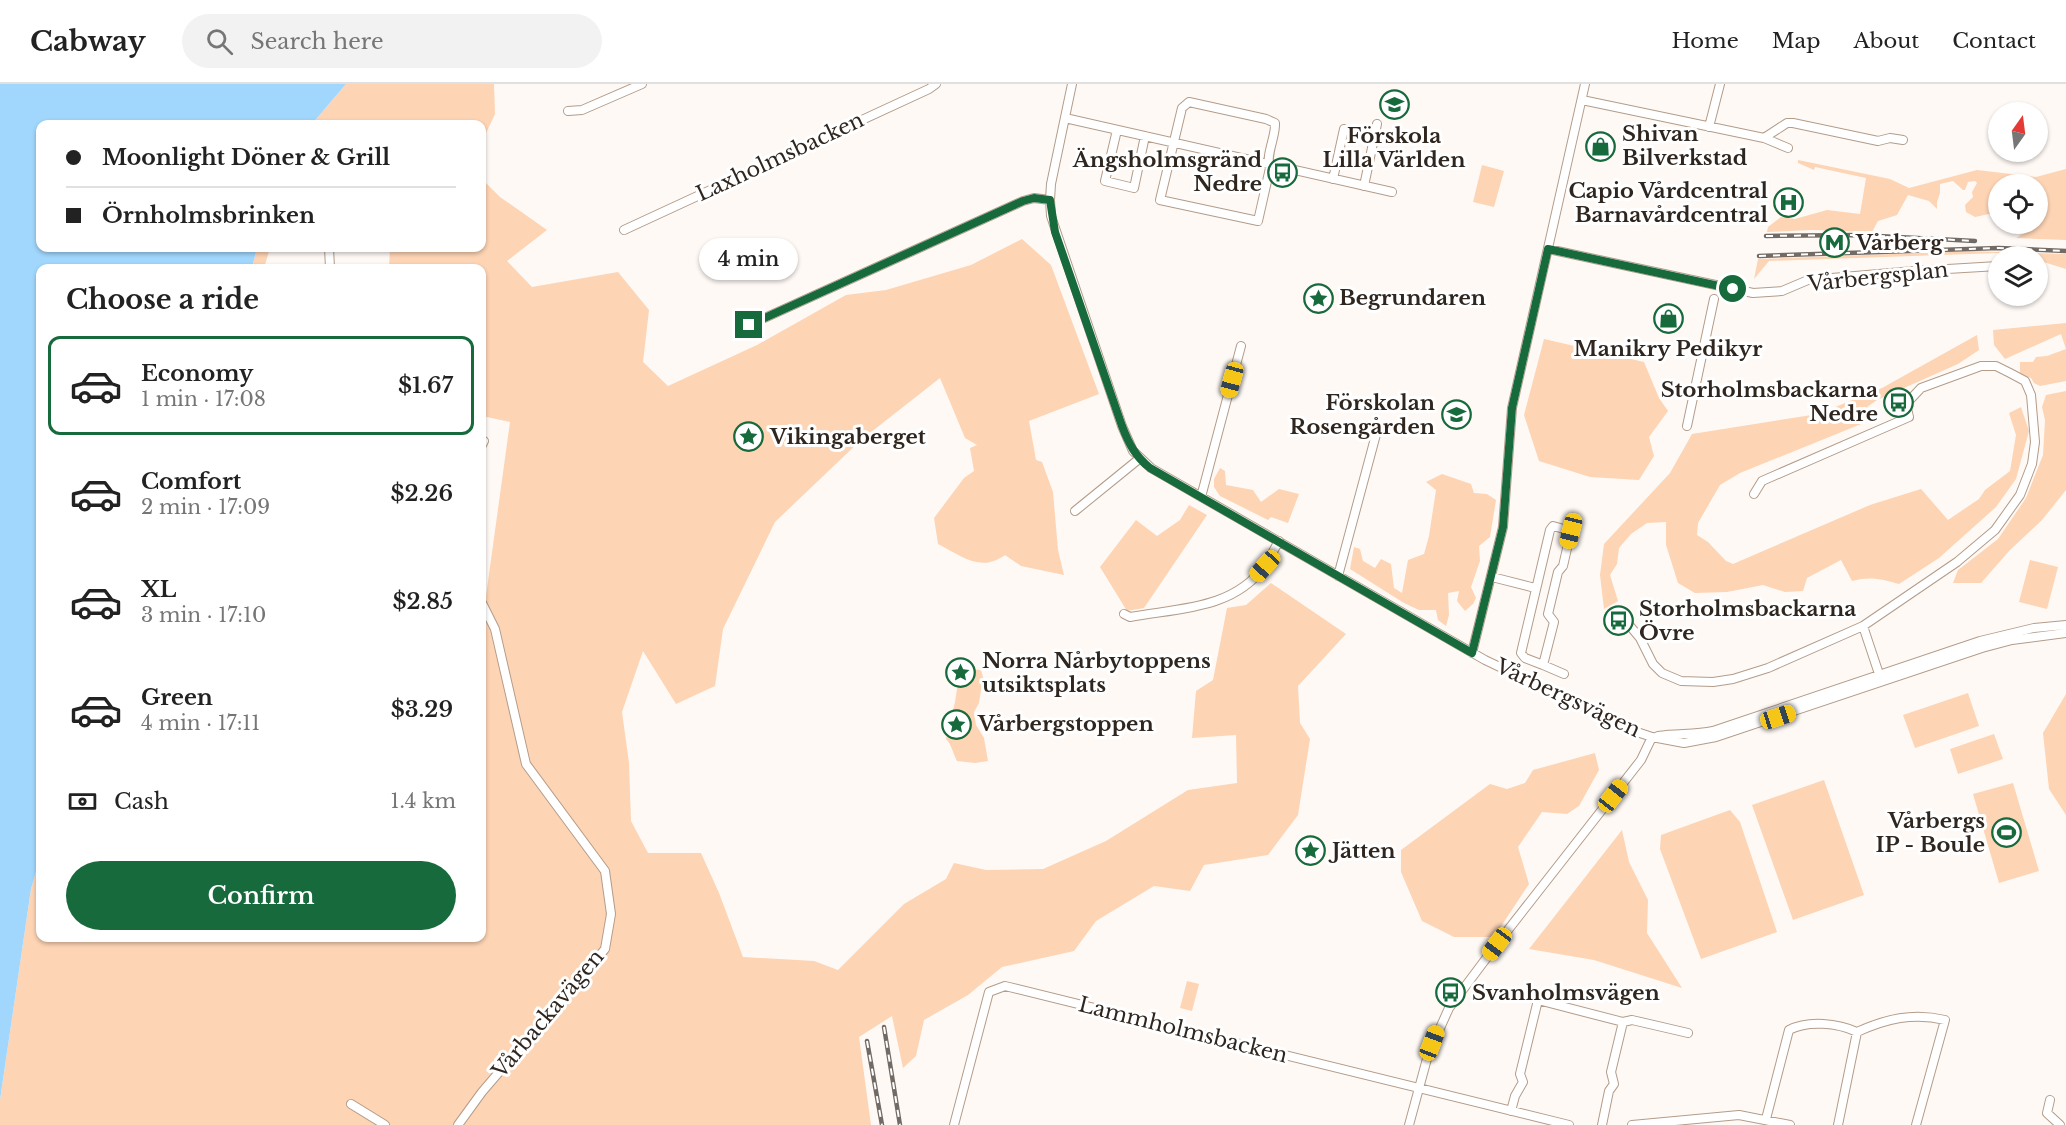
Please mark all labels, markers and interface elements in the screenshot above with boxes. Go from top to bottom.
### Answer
search box [182,14,602,68]
text: Cabway [30,24,146,59]
icon: search [203,25,236,58]
text: Search here [251,28,384,55]
text: Home [1672,28,1739,54]
text: Map [1772,28,1820,54]
text: About [1853,28,1919,54]
text: Contact [1952,28,2036,54]
school or university icon: Förskola Lilla Världen [1378,89,1410,121]
north arrow [1988,102,2048,162]
map controls [1988,102,2048,306]
street label: Laxholmsbacken [692,107,868,207]
place label: Shivan Bilverkstad [1622,121,1748,171]
place label: Förskola Lilla Världen [1323,123,1465,173]
shop icon: Shivan Bilverkstad [1585,130,1617,162]
text: Moonlight Döner & Grill [102,144,390,171]
place label: Ängsholmsgränd Nedre [1072,147,1262,197]
bus stop icon: Ängsholmsgränd Nedre [1267,156,1299,188]
button: locate [1988,174,2048,234]
place label: Capio Vårdcentral Barnavårdcentral [1569,178,1769,228]
hospital icon: Capio Vårdcentral Barnavårdcentral [1773,187,1805,219]
text: Örnholmsbrinken [102,202,315,229]
metro station icon: Vårberg [1819,227,1851,259]
place label: Vårberg [1855,230,1944,256]
callout: 4 min [700,238,798,280]
button: layers [1988,246,2048,306]
text: 4 min [718,247,779,271]
street label: Vårbergsplan [1805,257,1950,297]
route start [1719,275,1746,302]
place icon: Begrundaren [1302,282,1334,314]
text: Choose a ride [66,283,259,316]
place label: Begrundaren [1339,285,1486,311]
shop icon: Manikry Pedikyr [1652,302,1684,334]
route end [735,311,762,338]
place label: Manikry Pedikyr [1574,336,1763,362]
icon: car [69,359,123,413]
text: Economy [141,360,253,387]
car [1219,360,1245,400]
text: $1.67 [398,372,453,399]
place label: Storholmsbackarna Nedre [1661,377,1878,427]
bus stop icon: Storholmsbackarna Nedre [1883,386,1915,418]
text: 1 min · 17:08 [141,387,266,411]
place label: Förskolan Rosengården [1290,390,1435,440]
school or university icon: Förskolan Rosengården [1440,399,1472,431]
place icon: Vikingaberget [733,421,765,453]
place label: Vikingaberget [769,424,926,450]
icon: car [69,467,123,521]
text: Comfort [141,468,241,495]
text: $2.26 [390,480,453,507]
text: 2 min · 17:09 [141,495,270,519]
car [1558,511,1584,551]
car [1246,547,1284,585]
icon: car [69,575,123,629]
text: XL [141,576,176,603]
text: $2.85 [392,588,453,615]
place label: Storholmsbackarna Övre [1639,596,1856,646]
text: 3 min · 17:10 [141,603,266,627]
bus stop icon: Storholmsbackarna Övre [1602,605,1634,637]
place label: Norra Nårbytoppens utsiktsplats [982,648,1211,698]
street label: Vårbergsvägen [1490,653,1645,743]
place icon: Norra Nårbytoppens utsiktsplats [945,657,977,689]
icon: car [69,683,123,737]
text: Green [141,684,213,711]
text: $3.29 [391,696,453,723]
car [1758,703,1798,731]
place icon: Vårbergstoppen [941,708,973,740]
text: 4 min · 17:11 [141,711,260,735]
place label: Vårbergstoppen [977,711,1154,737]
car [1595,776,1631,816]
icon: cash [66,785,99,818]
text: Cash [114,788,169,815]
text: 1.4 km [391,789,456,813]
place label: Vårbergs IP - Boule [1876,808,1985,858]
sports icon: Vårbergs IP - Boule [1990,817,2022,849]
place icon: Jätten [1295,835,1327,867]
place label: Jätten [1328,838,1396,864]
button: Confirm [66,861,456,930]
car [1479,924,1515,964]
street label: Vårbackavägen [486,944,609,1084]
bus stop icon: Svanholmsvägen [1435,977,1467,1009]
place label: Svanholmsvägen [1472,980,1660,1006]
street label: Lammholmsbacken [1076,991,1290,1069]
car [1417,1023,1447,1063]

